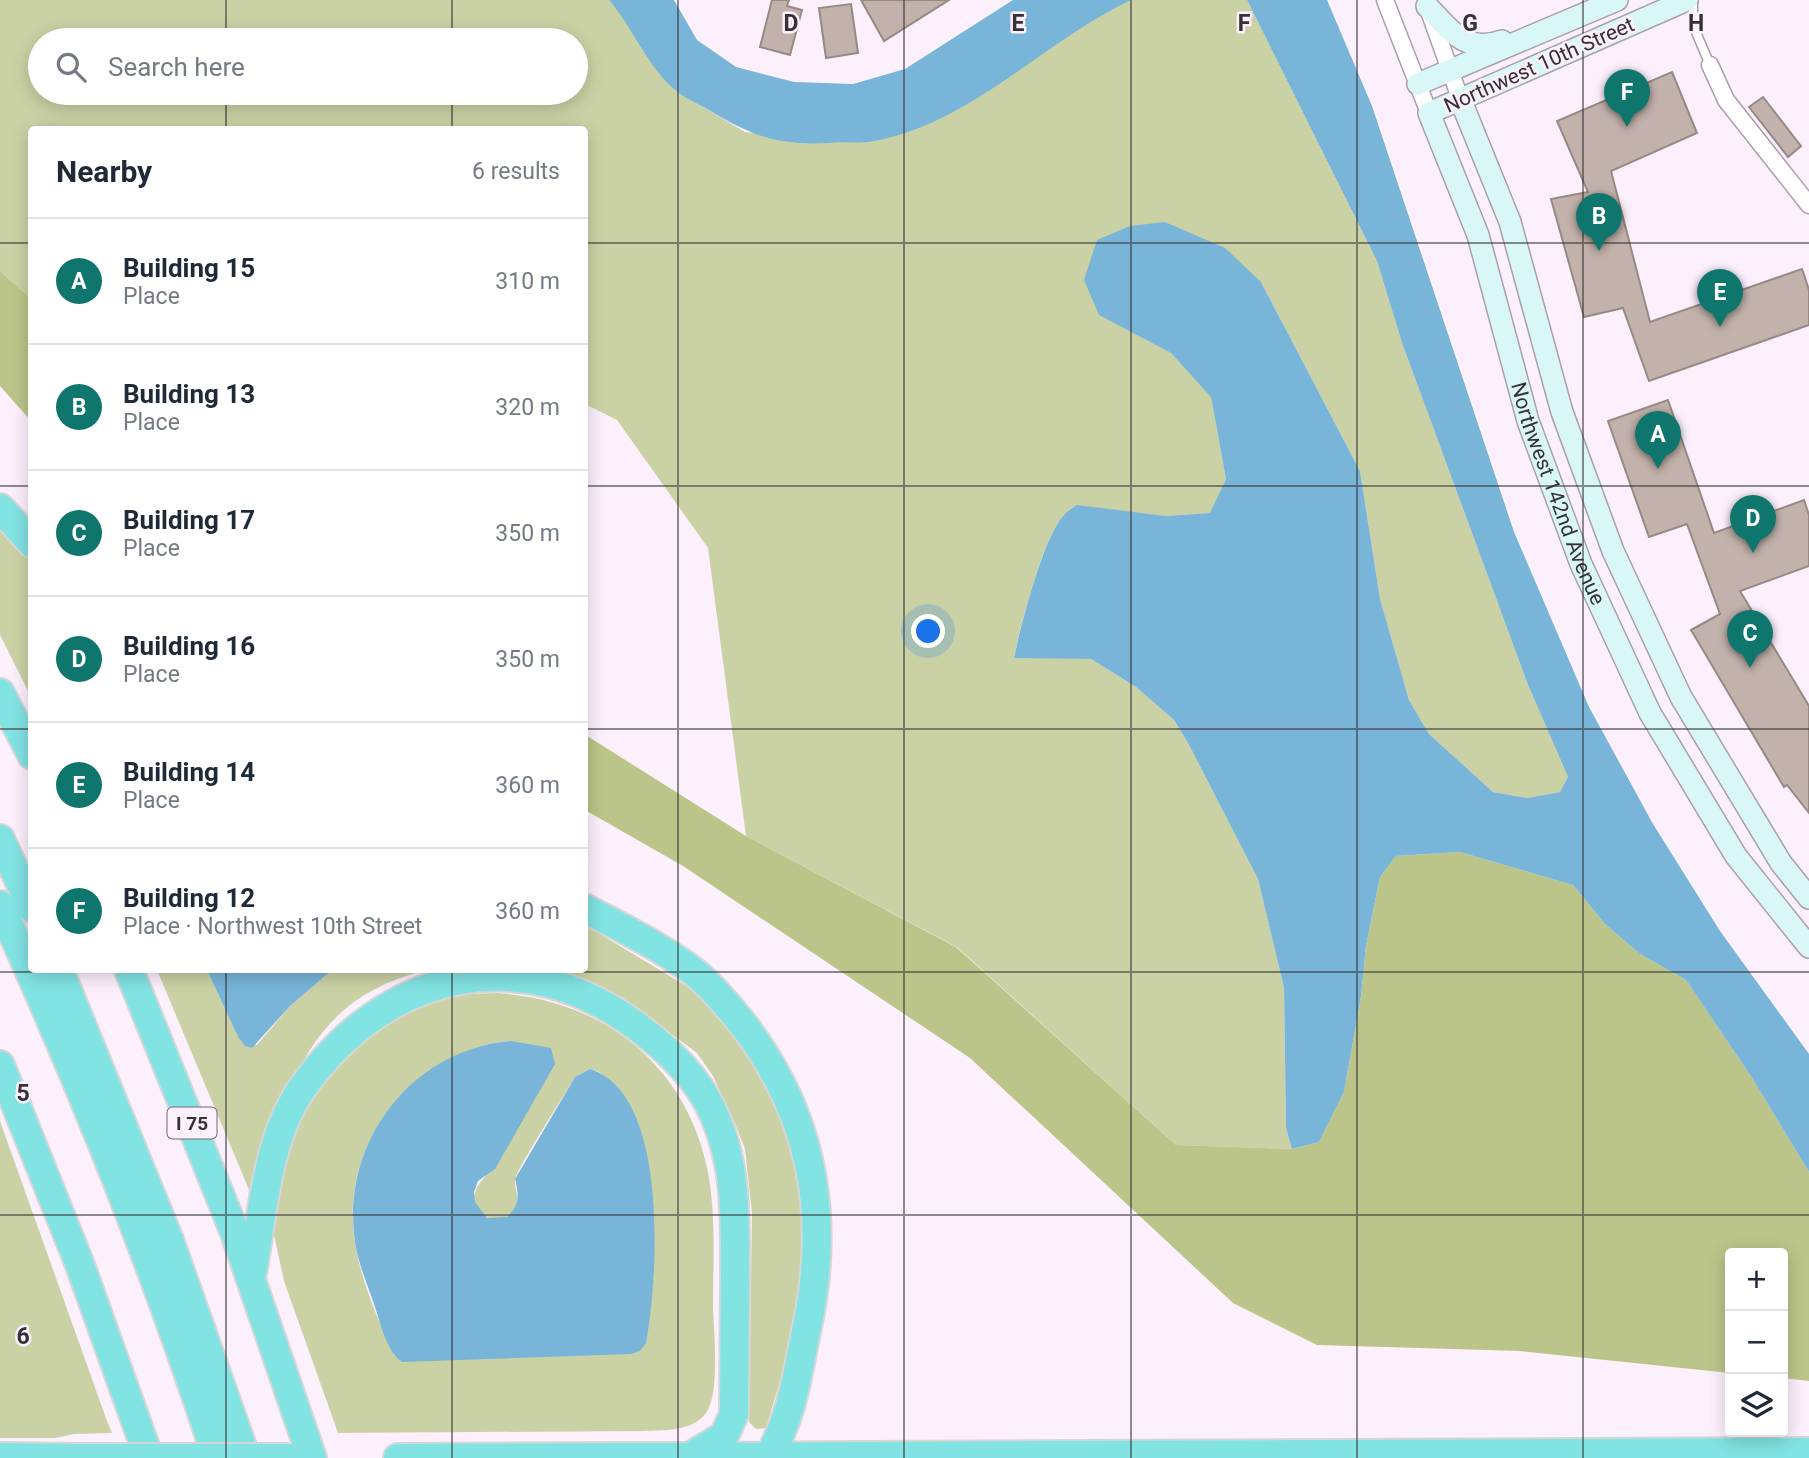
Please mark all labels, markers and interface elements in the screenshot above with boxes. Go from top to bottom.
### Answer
text: D [784,10,798,37]
text: E [1012,10,1025,37]
text: F [1238,10,1251,37]
text: G [1462,10,1478,37]
text: H [1688,10,1704,37]
street label: Northwest 10th Street [1440,12,1638,118]
search box [28,28,588,105]
icon: search [52,48,90,86]
text: Search here [108,52,245,82]
pin: F [1604,69,1650,127]
text: Nearby [56,154,152,189]
text: 6 results [472,158,560,185]
pin: B [1576,193,1622,251]
text: Building 15 [123,253,255,283]
text: A [71,268,87,295]
text: 310 m [495,268,560,295]
pin: E [1697,269,1743,327]
text: Place [123,283,180,310]
text: Building 13 [123,379,255,409]
street label: Northwest 142nd Avenue [1506,380,1610,609]
text: B [72,394,86,421]
text: 320 m [495,394,560,421]
text: Place [123,409,180,436]
pin: A [1635,411,1681,469]
pin: D [1730,495,1776,553]
text: Building 17 [123,505,255,535]
text: C [71,520,87,547]
text: 350 m [495,520,560,547]
text: Place [123,535,180,562]
pin: C [1727,610,1773,668]
your location [911,614,945,648]
text: Building 16 [123,631,255,661]
text: D [72,646,86,673]
text: 350 m [495,646,560,673]
text: Place [123,661,180,688]
text: Building 14 [123,757,255,787]
text: E [73,772,85,799]
text: 360 m [495,772,560,799]
text: Place [123,787,180,814]
text: Building 12 [123,883,255,913]
text: F [73,898,85,925]
text: 360 m [495,898,560,925]
text: Place · Northwest 10th Street [123,913,422,940]
text: 5 [16,1080,30,1107]
road number: I 75 [168,1107,216,1138]
map controls [1725,1248,1788,1437]
button: + [1725,1248,1788,1311]
button: − [1725,1311,1788,1374]
text: 6 [16,1323,30,1350]
button: layers [1725,1374,1788,1437]

